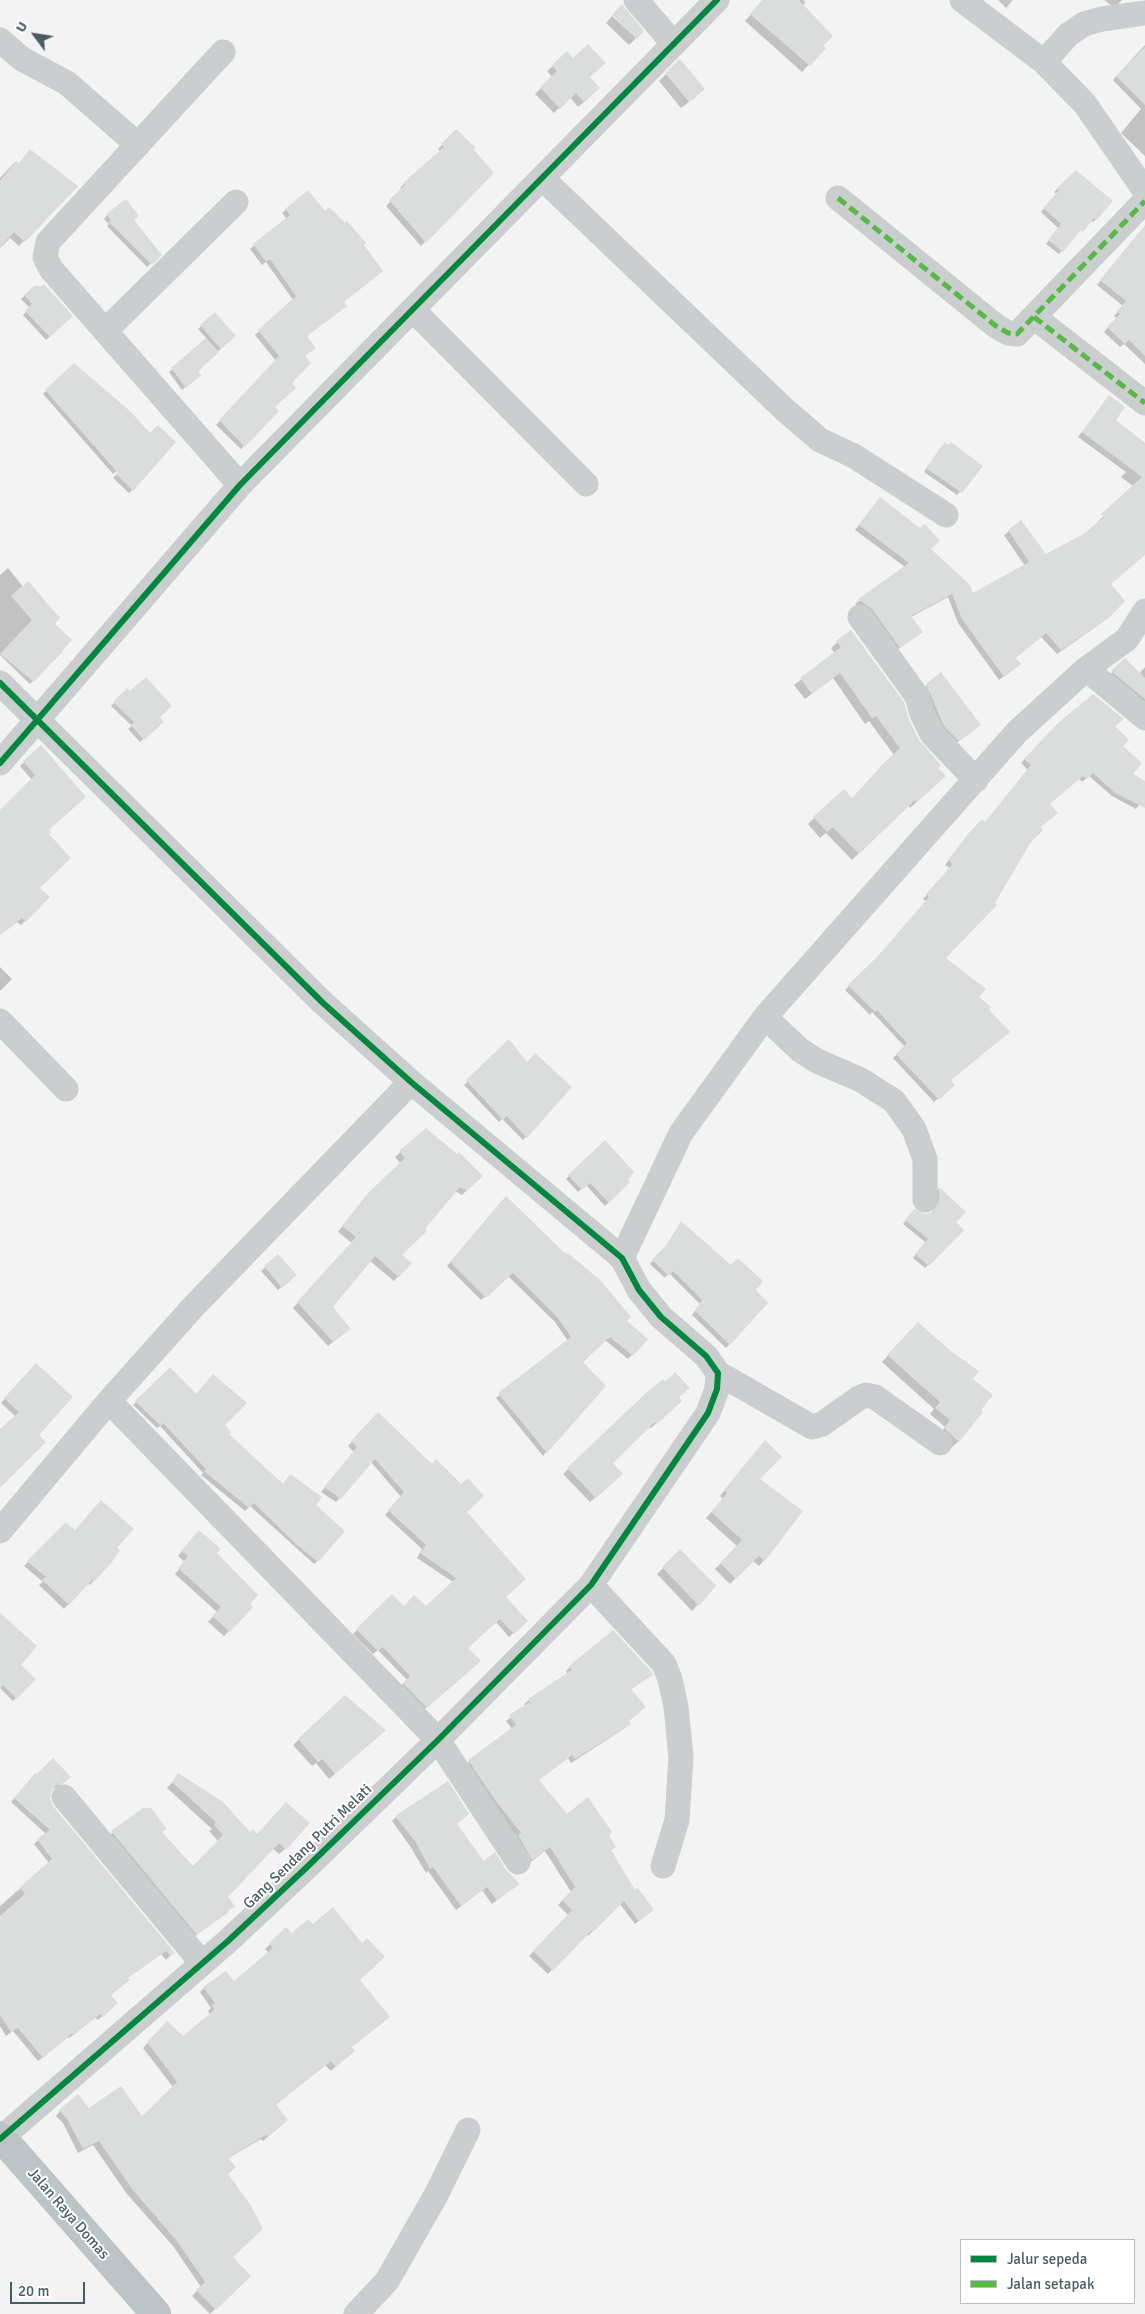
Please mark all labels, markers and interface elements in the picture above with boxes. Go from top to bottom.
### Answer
north arrow [10,10,60,60]
text: U [12,19,31,35]
street label: Gang Sendang Putri Melati [240,1781,376,1913]
street label: Jalan Raya Domas [23,2165,113,2263]
legend [960,2239,1135,2304]
text: Jalur sepeda [1007,2250,1087,2268]
scale bar [12,2272,88,2304]
text: Jalan setapak [1007,2275,1094,2293]
text: 20 m [18,2282,49,2300]

